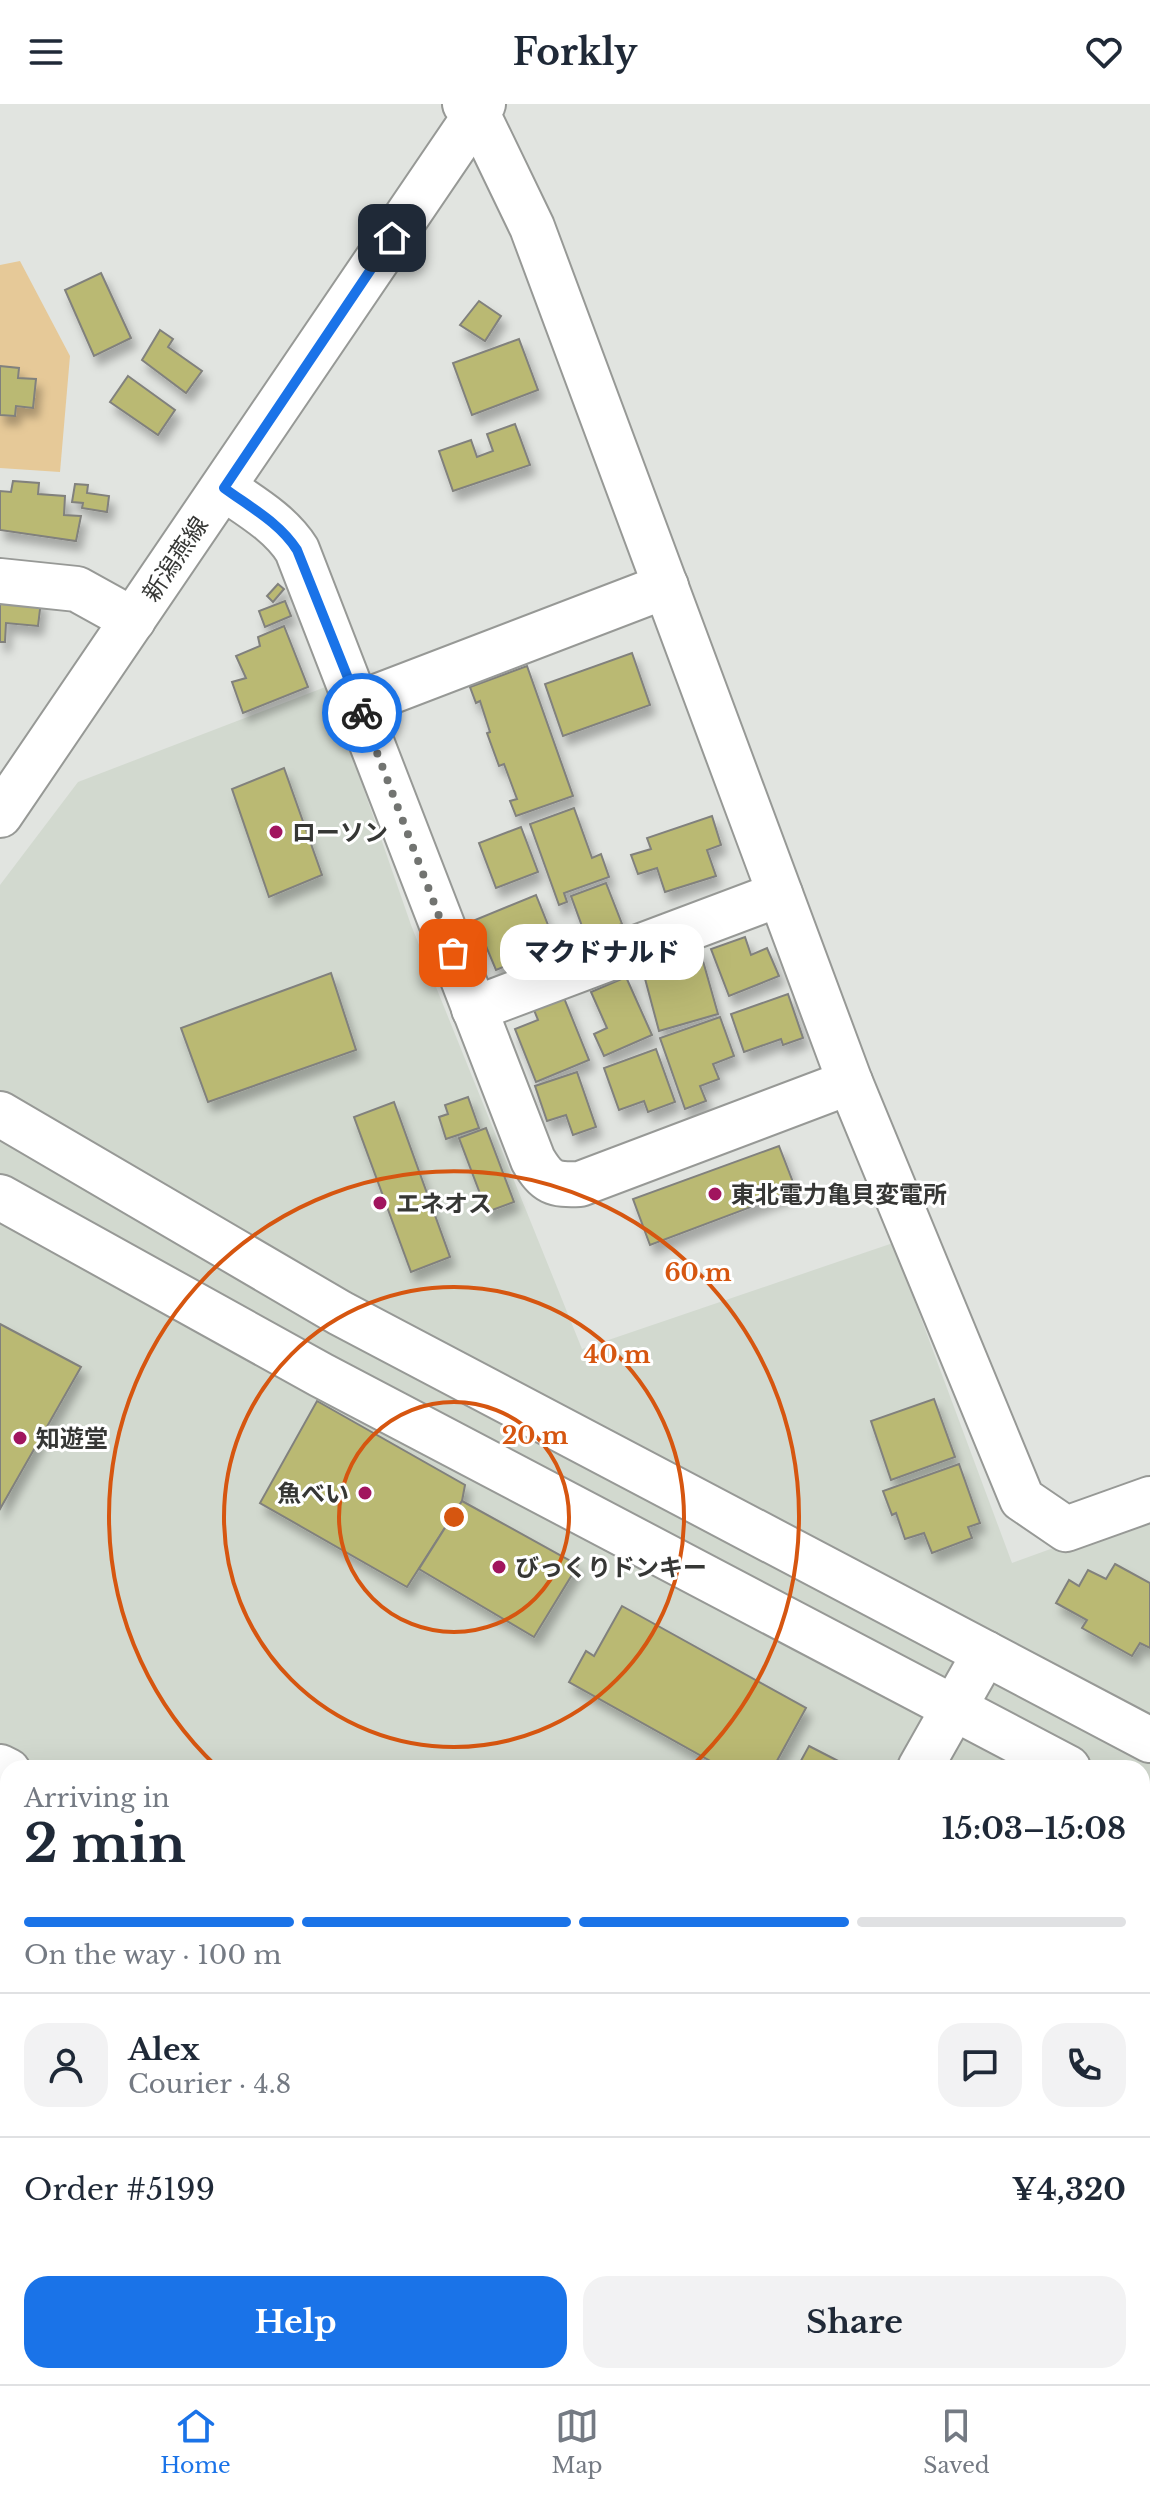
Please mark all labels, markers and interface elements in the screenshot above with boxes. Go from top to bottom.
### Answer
icon: menu [24,30,68,74]
text: Forkly [513,30,637,75]
icon: heart [1082,30,1126,74]
pin [358,204,426,272]
icon: home [370,216,414,260]
street label: 新潟燕線 [136,511,214,607]
courier [322,673,402,753]
icon: bike [340,691,384,735]
place label: ローソン [292,818,388,847]
marker: ローソン [267,823,285,841]
pin [419,919,487,987]
callout: マクドナルド [501,925,705,981]
icon: bag [431,931,475,975]
text: マクドナルド [524,936,680,968]
place label: 東北電力亀貝変電所 [731,1180,947,1209]
marker: 東北電力亀貝変電所 [706,1185,724,1203]
place label: エネオス [396,1189,492,1218]
marker: エネオス [371,1194,389,1212]
text: 60 m [664,1258,732,1287]
text: 40 m [584,1340,651,1369]
text: 20 m [502,1421,569,1450]
place label: 知遊堂 [36,1424,108,1453]
marker: 知遊堂 [11,1429,29,1447]
place label: 魚べい [277,1479,349,1508]
marker: 魚べい [356,1484,374,1502]
centre of rings [440,1503,468,1531]
place label: びっくりドンキー [515,1553,707,1582]
marker: びっくりドンキー [490,1558,508,1576]
text: Arriving in [24,1782,170,1814]
text: 15:03–15:08 [942,1810,1126,1847]
text: 2 min [24,1812,186,1876]
text: On the way · 100 m [24,1939,281,1971]
button: person [24,2023,108,2107]
button: chat [938,2023,1022,2107]
button: phone [1042,2023,1126,2107]
text: Alex [128,2031,200,2068]
text: Courier · 4.8 [128,2068,291,2100]
text: Order #5199 [24,2171,215,2208]
text: ¥4,320 [1011,2171,1126,2208]
button: Help [24,2276,567,2368]
button: Share [583,2276,1126,2368]
tab: Home [160,2404,231,2479]
tab: Map [551,2404,603,2479]
tab: Saved [923,2404,990,2479]

